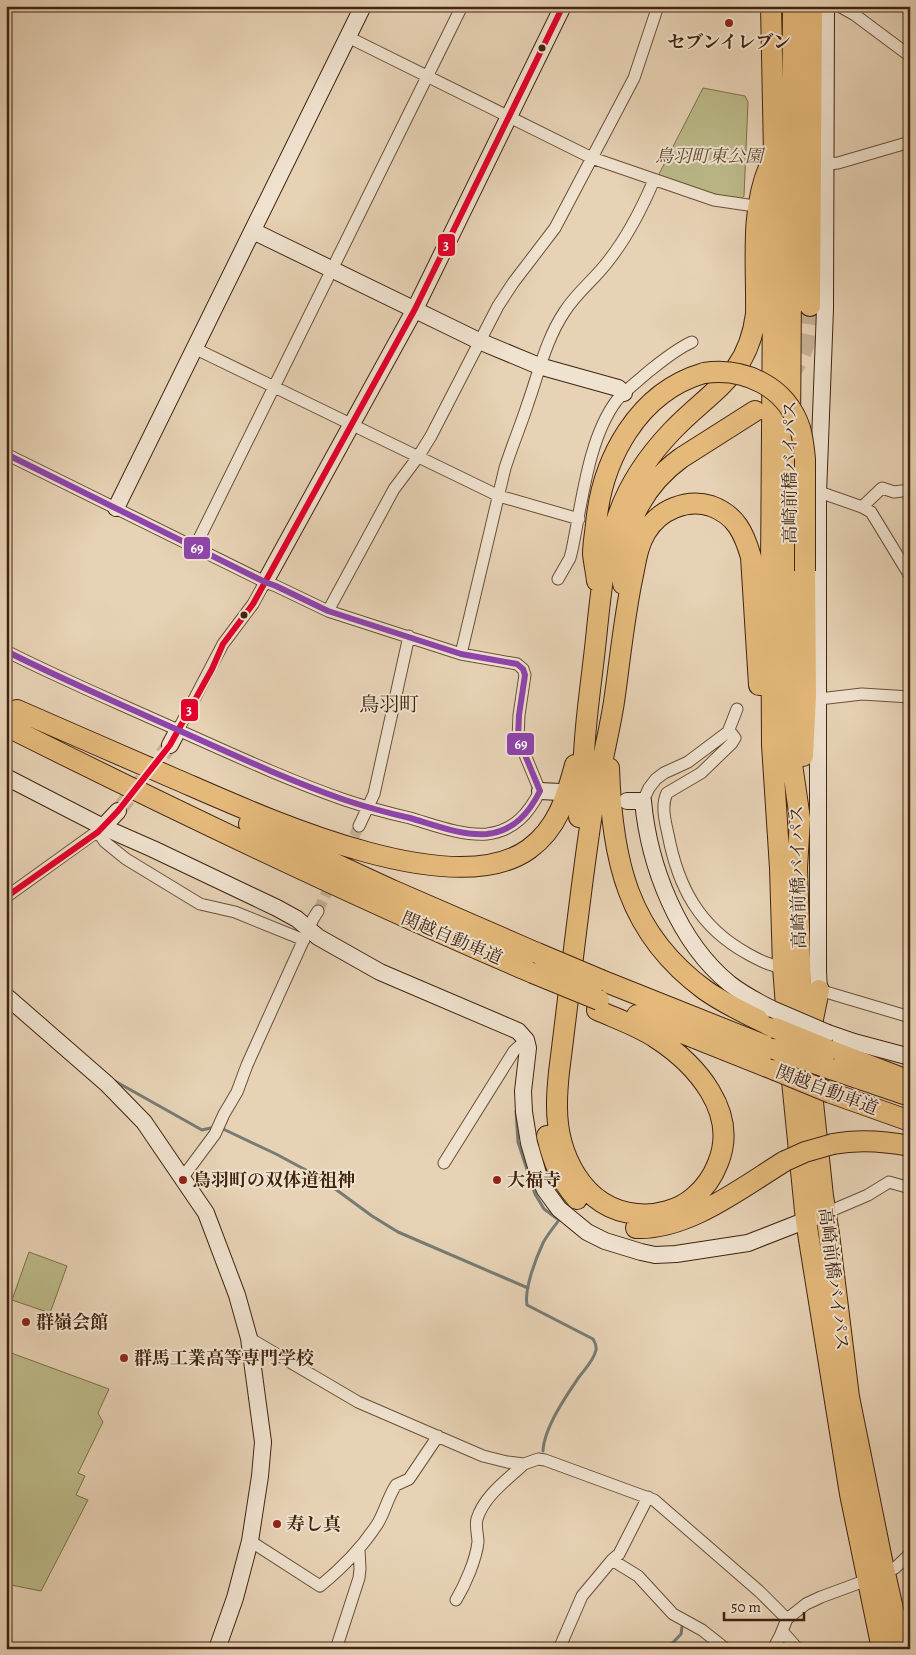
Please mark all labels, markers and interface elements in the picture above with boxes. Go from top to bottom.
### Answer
marker: セブンイレブン [723,17,735,29]
place label: セブンイレブン [667,30,791,54]
unlabelled marker [537,43,547,53]
park label: 鳥羽町東公園 [655,144,766,168]
line badge: 3 [437,233,456,257]
text: 3 [443,236,449,255]
street label: 高崎前橋バイパス [778,400,802,544]
line badge: 69 [183,536,211,560]
text: 69 [190,539,204,558]
unlabelled marker [239,610,249,620]
district label: 鳥羽町 [359,691,419,718]
line badge: 3 [180,698,199,722]
text: 3 [186,701,192,720]
line badge: 69 [506,732,535,756]
text: 69 [514,735,528,754]
street label: 高崎前橋バイパス [785,805,811,949]
street label: 関越自動車道 [398,906,506,970]
street label: 関越自動車道 [772,1059,882,1121]
place label: 鳥羽町の双体道祖神 [193,1168,355,1192]
place label: 大福寺 [507,1168,561,1192]
marker: 鳥羽町の双体道祖神 [177,1174,189,1186]
marker: 大福寺 [491,1174,503,1186]
street label: 高崎前橋バイパス [813,1206,855,1352]
place label: 群嶺会館 [36,1310,108,1334]
marker: 群嶺会館 [20,1316,32,1328]
place label: 群馬工業高等専門学校 [134,1346,314,1370]
marker: 群馬工業高等専門学校 [118,1352,130,1364]
place label: 寿し真 [287,1512,341,1536]
marker: 寿し真 [271,1518,283,1530]
scale bar [724,1590,804,1622]
text: 50 m [731,1597,761,1617]

